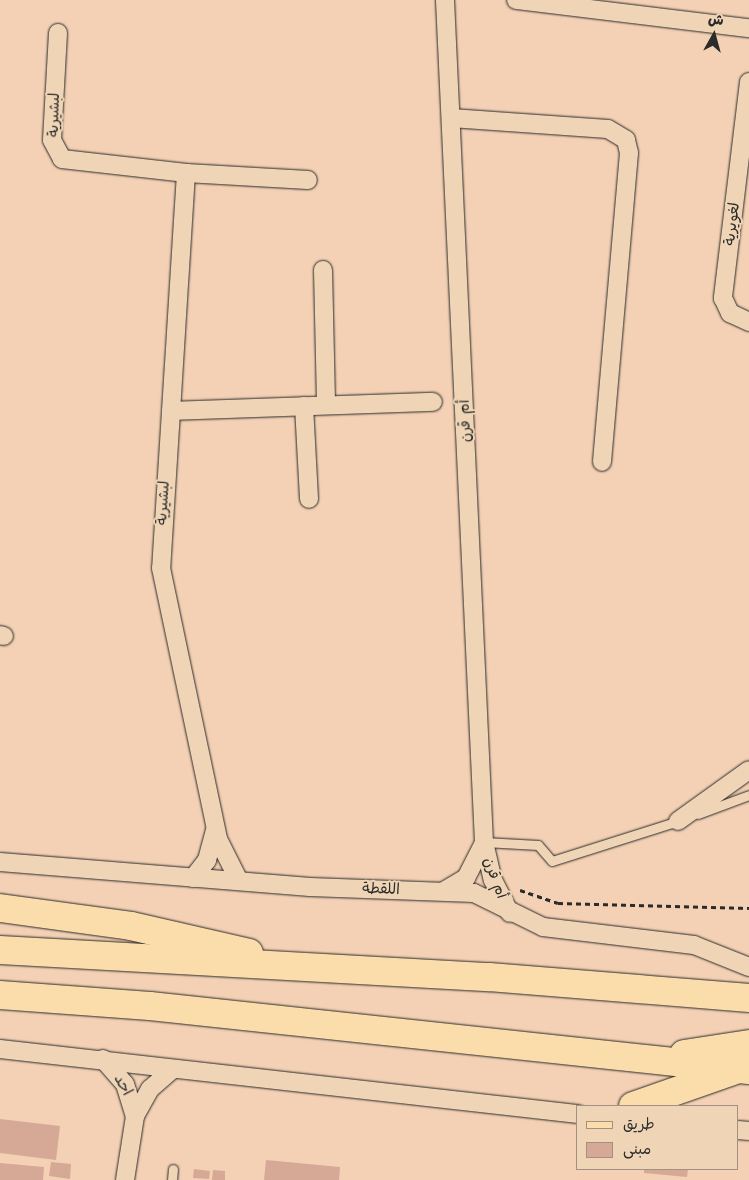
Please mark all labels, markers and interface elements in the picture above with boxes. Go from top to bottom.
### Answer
text: ش [707,9,725,31]
north arrow [689,10,739,60]
street label: لبشيرية [44,93,64,137]
street label: لغويرية [720,201,744,247]
street label: أم قرن [455,399,475,443]
street label: لبشيرية [152,480,174,526]
street label: أم قرن [479,855,511,901]
street label: اللقطة [362,879,400,899]
street label: احد [110,1071,136,1099]
legend [576,1105,739,1170]
text: طريق [623,1114,655,1135]
text: مبنى [623,1139,651,1160]

